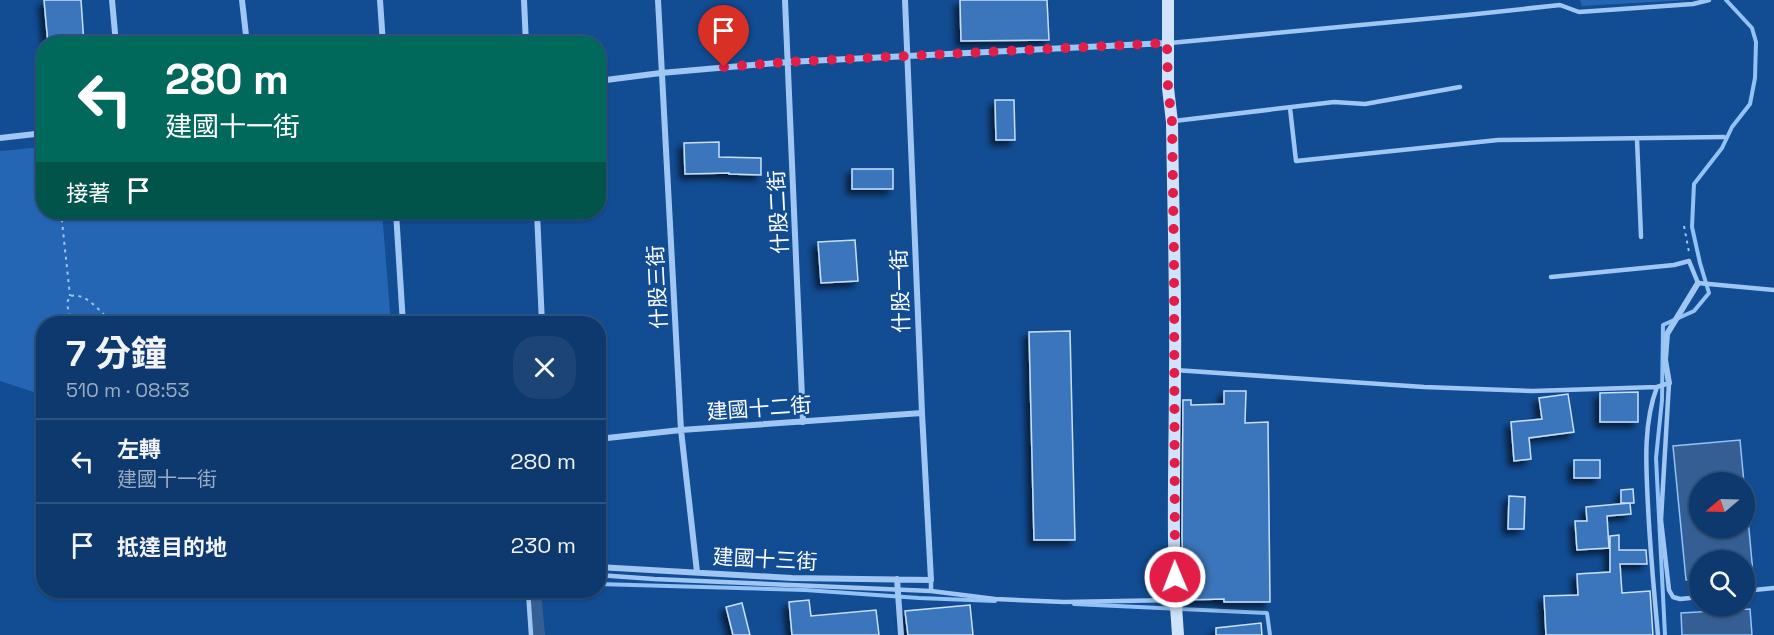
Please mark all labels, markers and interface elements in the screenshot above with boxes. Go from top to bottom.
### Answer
pin [698,5,749,67]
icon: arrive [707,14,740,47]
text: 280 m [165,53,289,106]
icon: left [66,60,144,138]
text: 建國十一街 [165,109,300,144]
street label: 什股二街 [762,169,794,255]
icon: arrive [122,174,155,207]
text: 接著 [66,179,110,207]
street label: 什股三街 [641,244,673,330]
street label: 什股一街 [885,249,915,333]
text: 7 分鐘 [66,331,167,377]
button: close [513,336,576,399]
text: 510 m · 08:53 [66,377,190,403]
street label: 建國十二街 [706,391,812,425]
text: 左轉 [117,435,161,463]
icon: left [66,445,99,478]
text: 280 m [510,447,576,475]
text: 建國十一街 [117,466,217,492]
north arrow [1689,472,1755,538]
map controls [1689,472,1755,616]
icon: arrive [66,529,99,562]
text: 230 m [511,531,576,559]
text: 抵達目的地 [117,533,227,561]
street label: 建國十三街 [712,543,818,575]
position arrow [1143,545,1207,609]
button: search [1689,550,1755,616]

